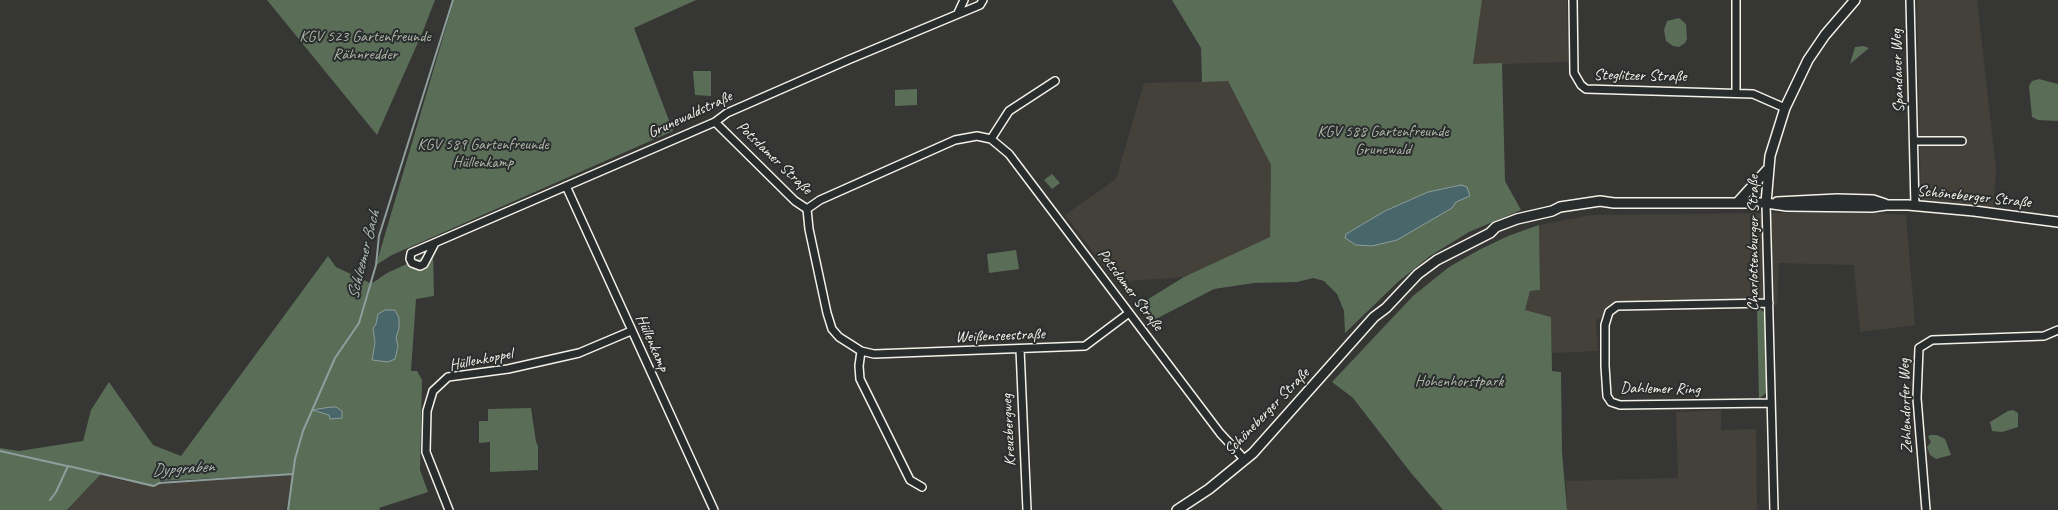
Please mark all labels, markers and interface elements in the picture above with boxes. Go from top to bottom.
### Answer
park label: KGV 523 Gartenfreunde Rähnredder [299,27,431,65]
street label: Spandauer Weg [1887,29,1909,113]
street label: Steglitzer Straße [1593,66,1687,86]
street label: Grunewaldstraße [645,87,735,143]
street label: Potsdamer Straße [732,117,816,199]
park label: KGV 588 Gartenfreunde Grunewald [1317,122,1449,160]
park label: KGV 589 Gartenfreunde Hüllenkamp [417,135,549,173]
street label: Charlottenburger Straße [1744,175,1764,311]
street label: Schöneberger Straße [1916,181,2032,213]
water label: Schleemer Bach [343,208,385,302]
street label: Potsdamer Straße [1093,245,1167,335]
street label: Hüllenkamp [631,311,673,375]
street label: Weißenseestraße [955,325,1045,347]
street label: Hüllenkoppel [448,344,514,376]
street label: Zehlendorfer Weg [1895,358,1917,454]
street label: Schöneberger Straße [1220,364,1314,460]
park label: Hohenhorstpark [1415,372,1503,392]
street label: Dahlemer Ring [1620,379,1700,399]
street label: Kreuzbergweg [998,393,1020,467]
water label: Dypgraben [151,457,215,481]

